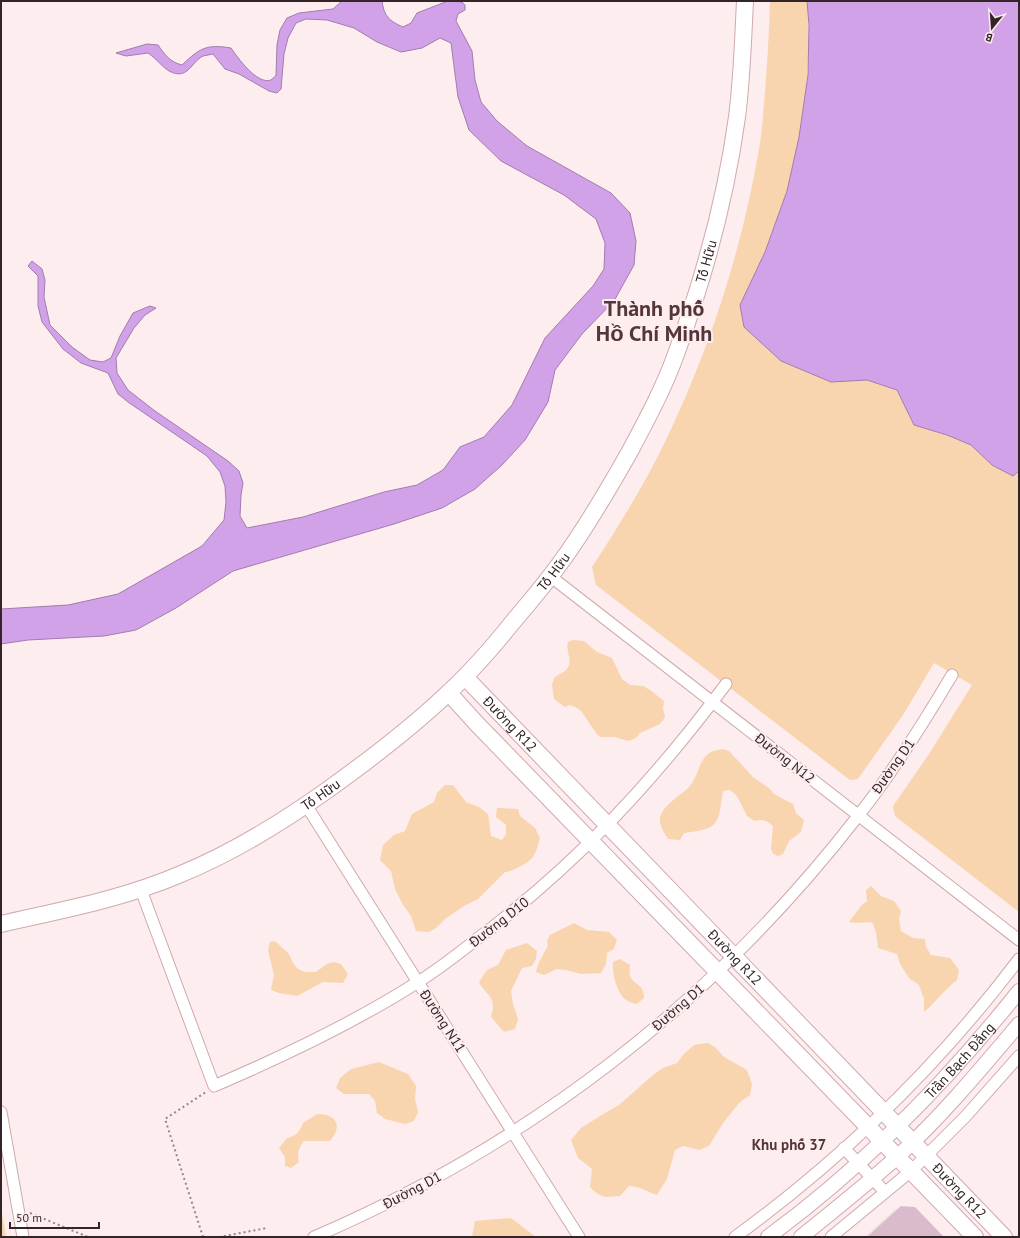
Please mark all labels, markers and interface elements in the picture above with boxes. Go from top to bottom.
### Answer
north arrow [972,8,1012,48]
text: B [983,30,994,45]
street label: Tố Hữu [691,238,721,285]
district label: Thành phố Hồ Chí Minh [596,294,712,347]
street label: Tố Hữu [533,549,574,595]
street label: Đường R12 [479,692,541,755]
street label: Đường N12 [751,728,819,787]
street label: Đường D1 [867,735,919,798]
street label: Tố Hữu [298,775,344,815]
street label: Đường D10 [465,893,533,952]
street label: Đường R12 [703,925,766,989]
street label: Đường D1 [647,979,708,1035]
street label: Đường N11 [415,985,470,1056]
street label: Trần Bạch Đằng [921,1019,998,1102]
district label: Khu phố 37 [752,1135,826,1154]
street label: Đường R12 [928,1158,990,1222]
street label: Đường D1 [379,1167,444,1213]
scale bar [10,1204,99,1230]
text: 50 m [16,1210,42,1225]

